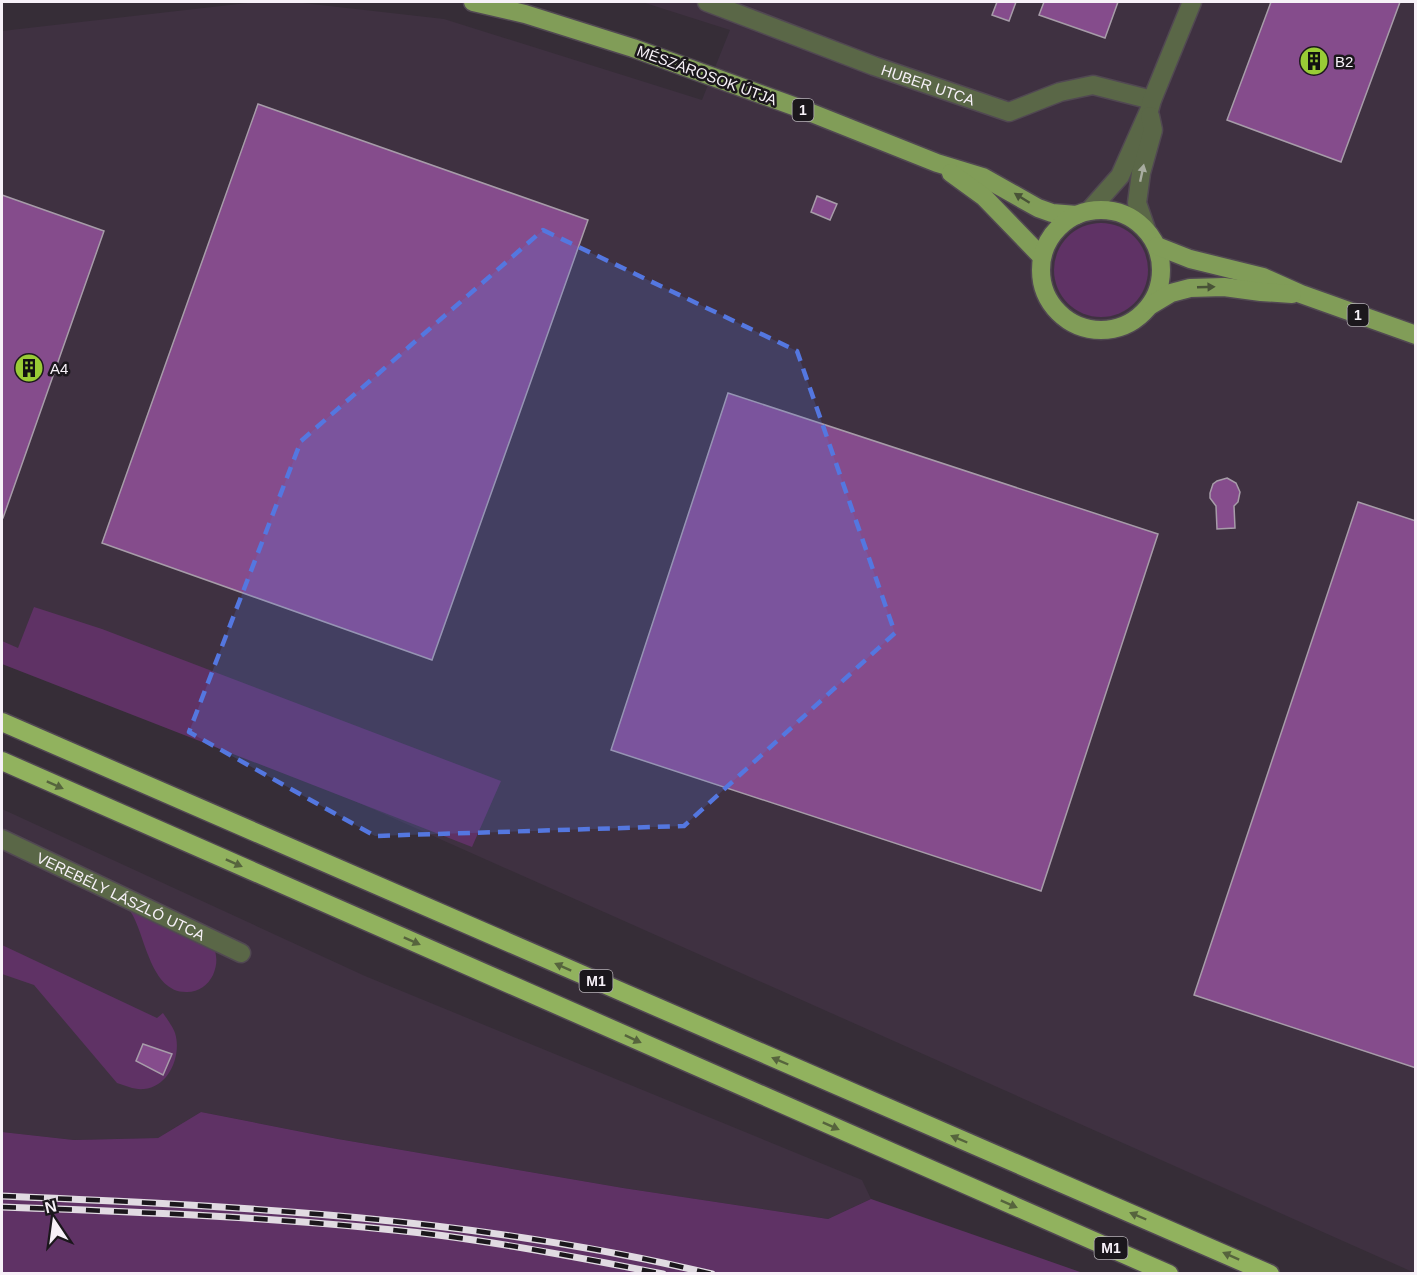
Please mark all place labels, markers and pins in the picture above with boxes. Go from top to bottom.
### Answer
building icon: B2 [1298,45,1330,77]
place label: B2 [1335,53,1353,70]
building icon: A4 [13,352,45,384]
place label: A4 [50,360,68,377]

